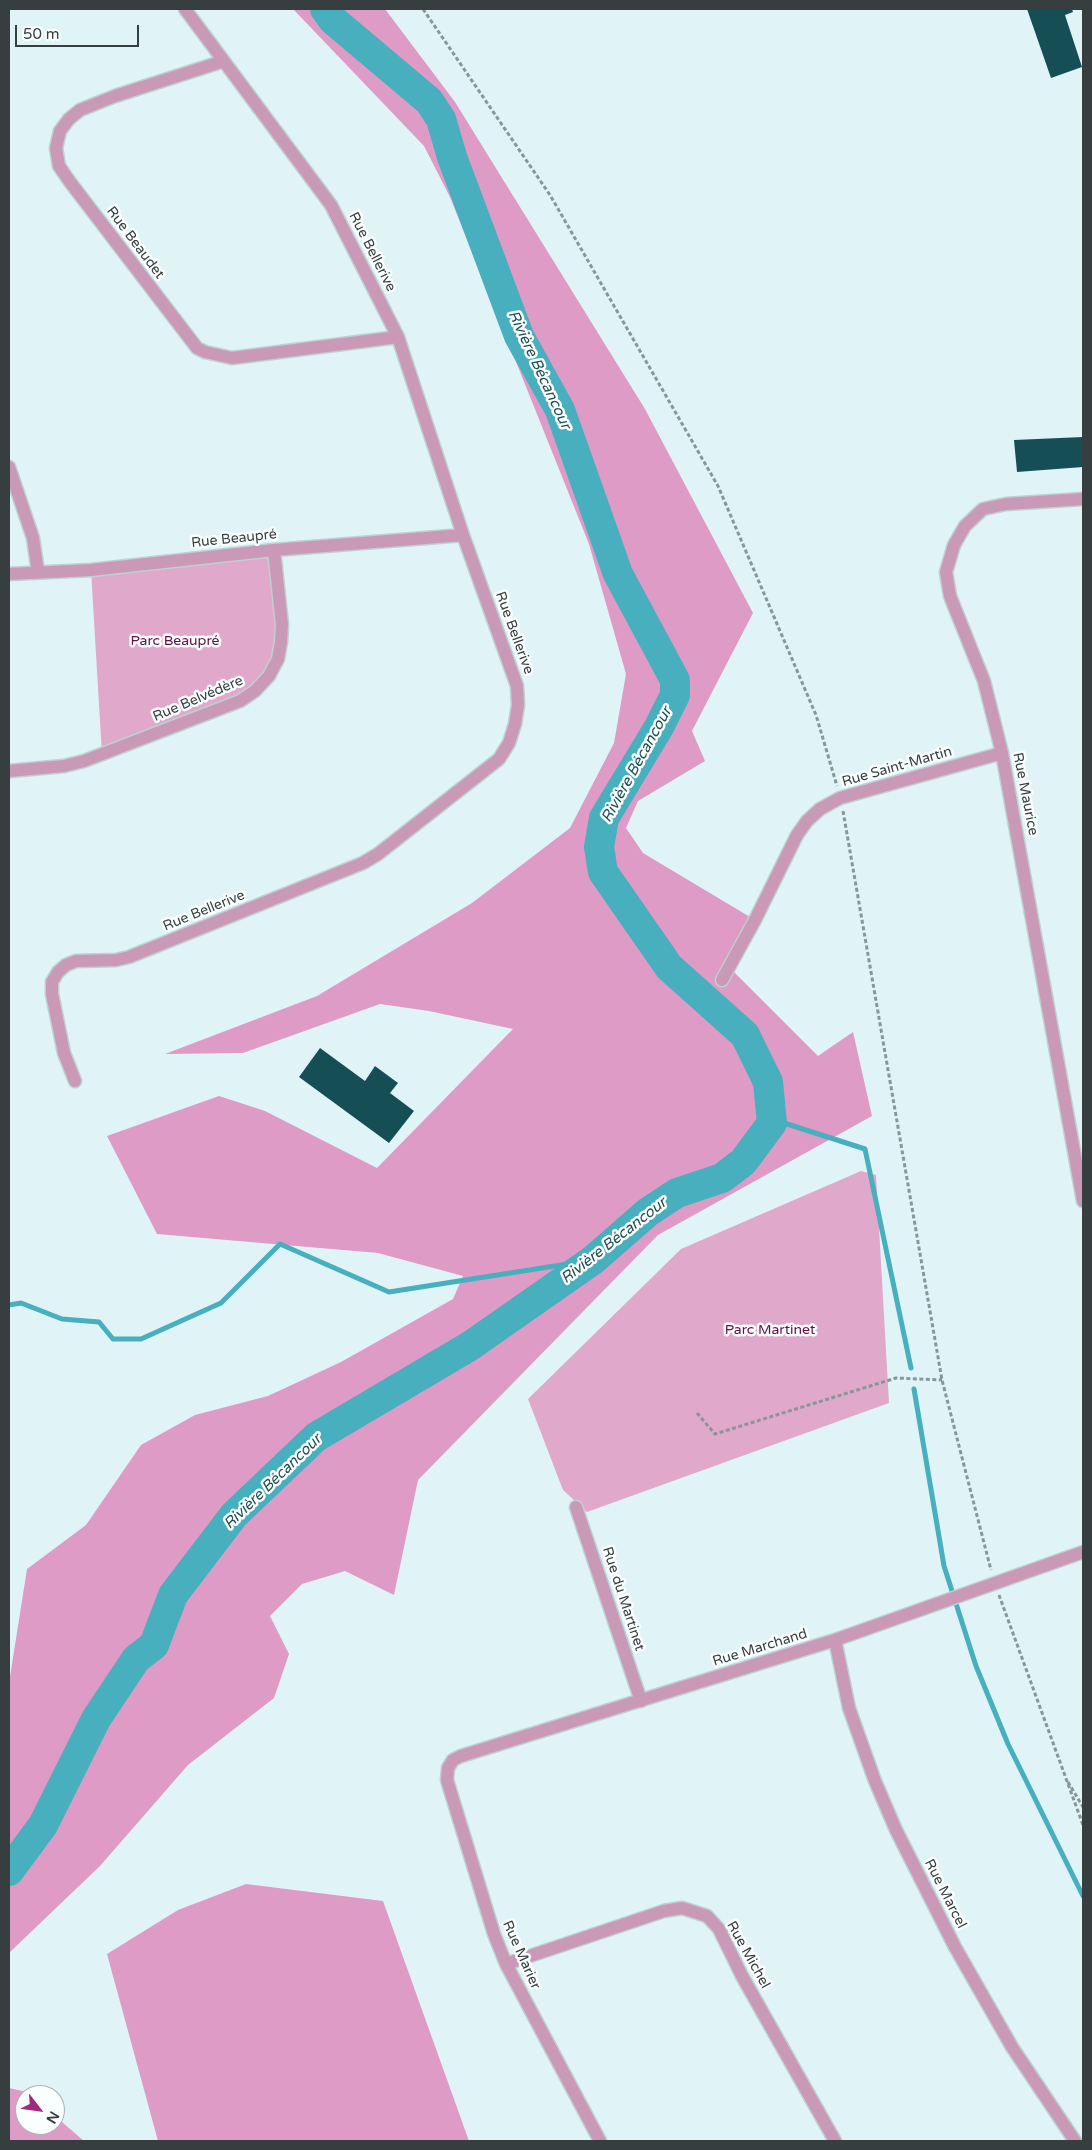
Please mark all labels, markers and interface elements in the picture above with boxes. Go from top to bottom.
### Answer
scale bar [18,15,141,47]
text: 50 m [23,25,60,43]
street label: Rue Beaudet [102,204,168,282]
street label: Rue Bellerive [345,210,399,294]
water label: Rivière Bécancour [504,308,574,432]
street label: Rue Beaupré [190,526,278,552]
street label: Rue Bellerive [491,589,537,677]
park label: Parc Beaupré [131,633,219,649]
street label: Rue Belvédère [150,672,246,726]
water label: Rivière Bécancour [598,704,676,826]
street label: Rue Saint-Martin [840,743,954,791]
street label: Rue Maurice [1009,751,1041,837]
street label: Rue Bellerive [161,887,247,935]
water label: Rivière Bécancour [558,1194,670,1288]
park label: Parc Martinet [725,1322,815,1338]
water label: Rivière Bécancour [220,1431,326,1533]
street label: Rue du Martinet [598,1545,648,1653]
street label: Rue Marchand [711,1626,809,1670]
street label: Rue Marcel [920,1857,970,1931]
street label: Rue Marier [498,1918,544,1992]
street label: Rue Michel [723,1918,773,1992]
north arrow [15,2085,65,2135]
text: N [42,2108,63,2126]

